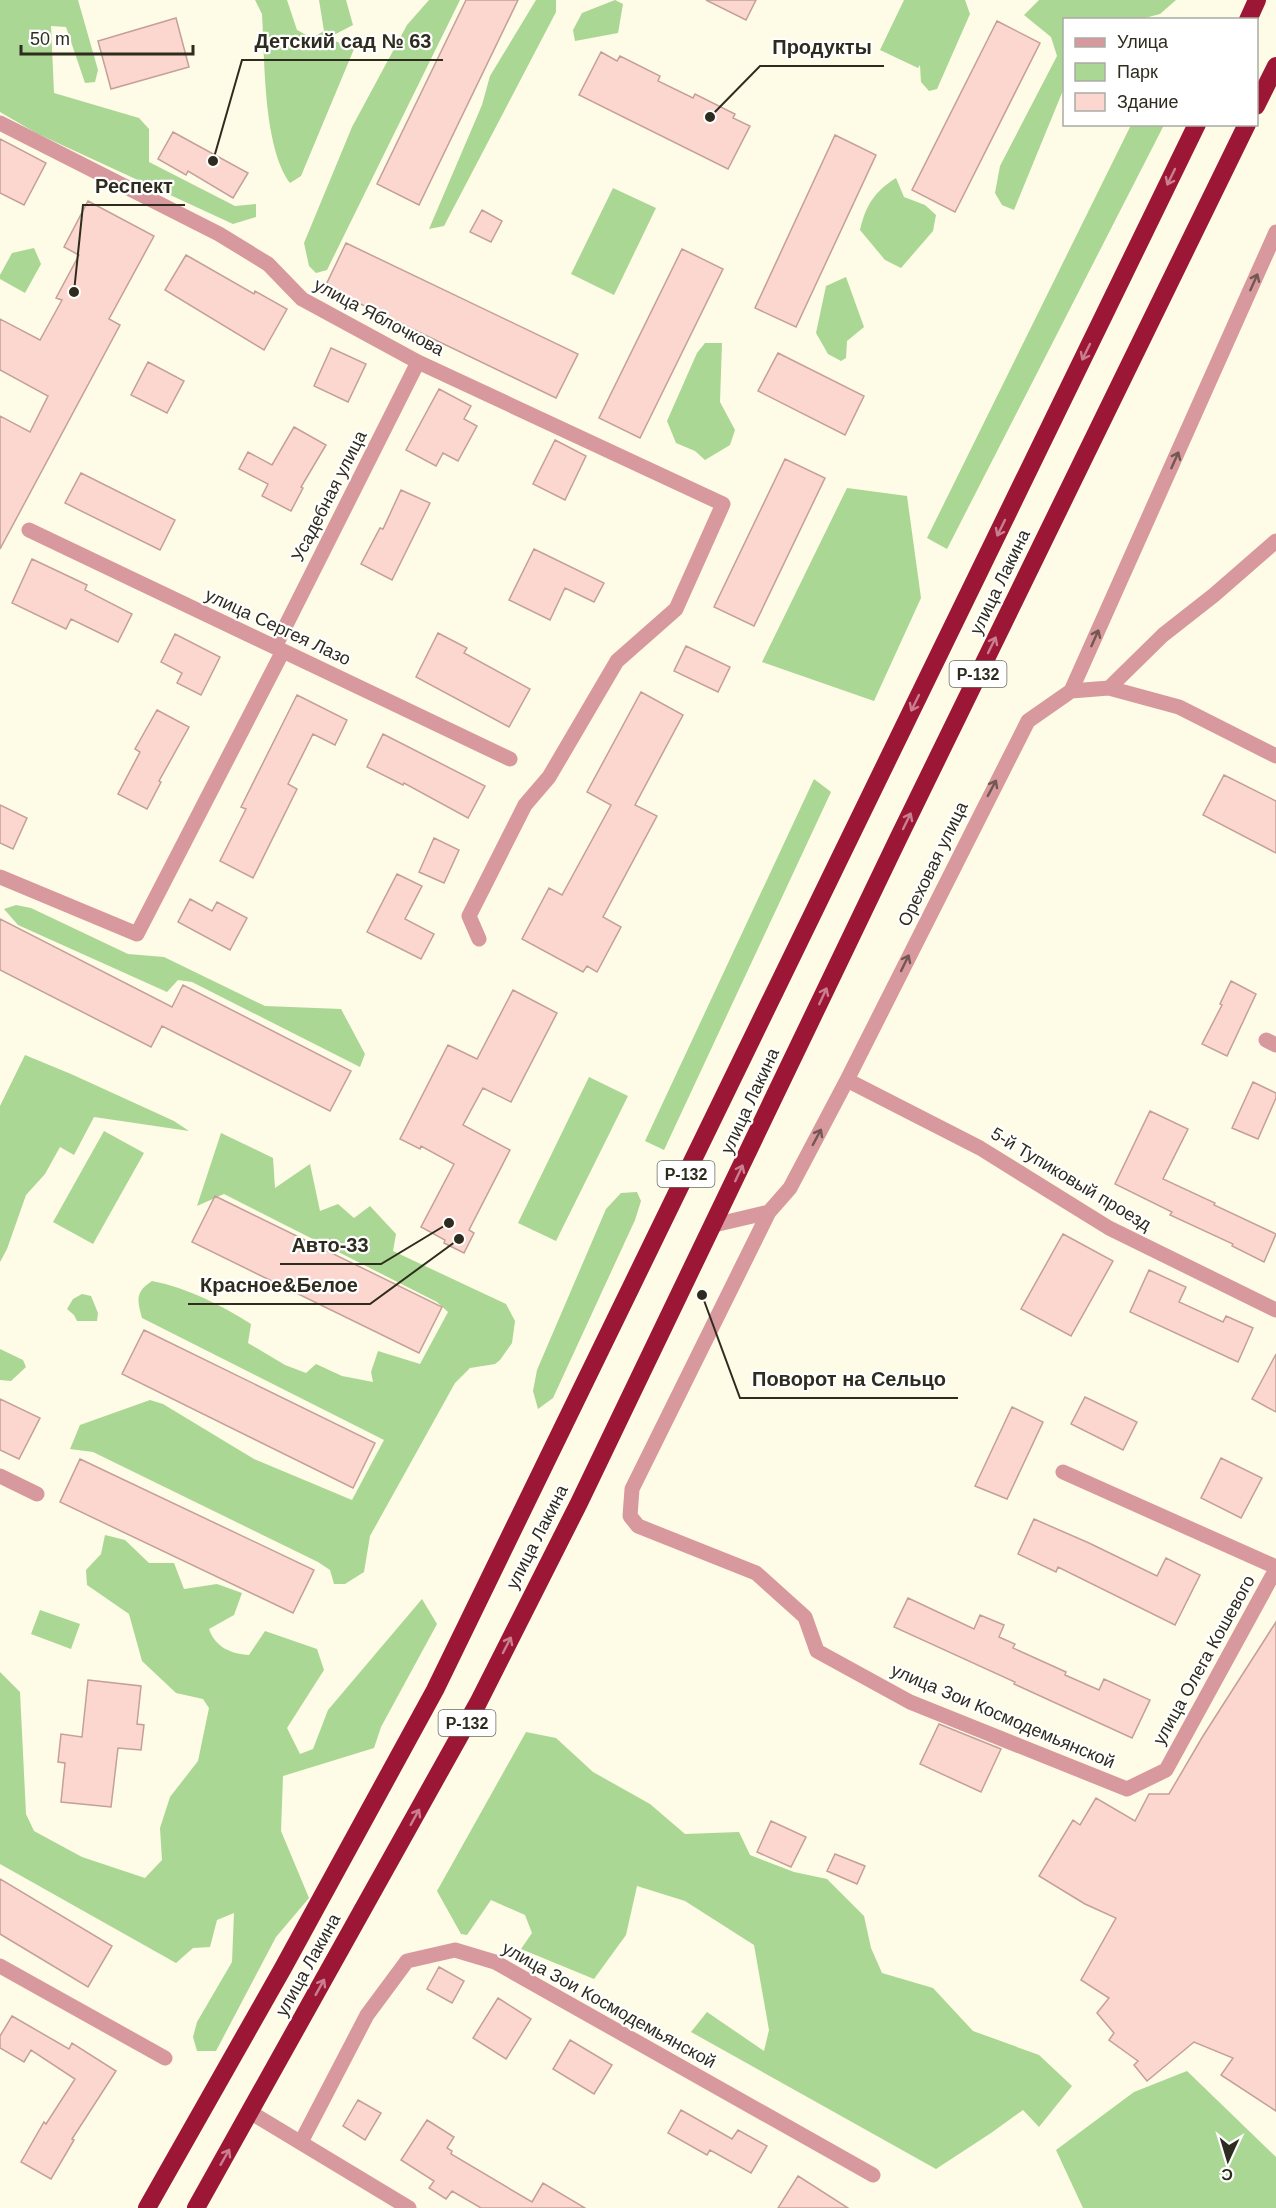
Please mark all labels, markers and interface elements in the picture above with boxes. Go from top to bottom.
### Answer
scale bar [21,18,194,56]
legend [1063,18,1258,126]
callout: Детский сад № 63 [242,22,443,60]
callout: Продукты [760,28,884,66]
text: 50 m [30,29,70,49]
text: Детский сад № 63 [254,30,432,52]
text: Улица [1117,32,1169,52]
text: Продукты [772,36,872,58]
text: Парк [1117,62,1158,82]
text: Здание [1117,92,1178,112]
callout: Респект [83,167,185,205]
one-way arrow [1165,168,1177,186]
text: Респект [95,175,173,197]
one-way arrow [1249,273,1260,291]
street label: улица Яблочкова [311,274,448,360]
one-way arrow [1080,343,1091,361]
street label: Усадебная улица [287,426,371,565]
one-way arrow [1169,451,1181,469]
one-way arrow [994,518,1006,536]
street label: улица Лакина [966,525,1034,638]
street label: улица Сергея Лазо [202,585,354,669]
one-way arrow [1090,629,1102,647]
one-way arrow [987,637,999,655]
road number: Р-132 [950,661,1006,687]
one-way arrow [909,694,921,712]
one-way arrow [987,780,998,798]
street label: Ореховая улица [894,798,972,930]
one-way arrow [901,812,913,830]
one-way arrow [900,954,912,972]
one-way arrow [817,988,829,1006]
street label: улица Лакина [717,1044,784,1157]
street label: 5-й Тупиковый проезд [987,1123,1155,1235]
one-way arrow [812,1128,823,1146]
road number: Р-132 [658,1161,714,1187]
one-way arrow [733,1164,745,1182]
callout: Авто-33 [280,1226,381,1264]
text: Авто-33 [291,1234,369,1256]
callout: Красное&Белое [188,1266,370,1304]
text: Красное&Белое [200,1274,358,1296]
callout: Поворот на Сельцо [740,1360,958,1398]
text: Поворот на Сельцо [752,1368,946,1390]
street label: улица Лакина [502,1481,572,1592]
street label: улица Олега Кошевого [1149,1572,1259,1748]
one-way arrow [502,1636,513,1654]
street label: улица Зои Космодемьянской [888,1660,1118,1772]
road number: Р-132 [438,1710,496,1736]
one-way arrow [409,1808,421,1825]
street label: улица Лакина [272,1909,345,2020]
street label: улица Зои Космодемьянской [499,1938,719,2072]
one-way arrow [314,1979,326,1996]
north arrow [1198,2130,1258,2190]
one-way arrow [219,2149,231,2166]
text: С [1220,2166,1233,2183]

